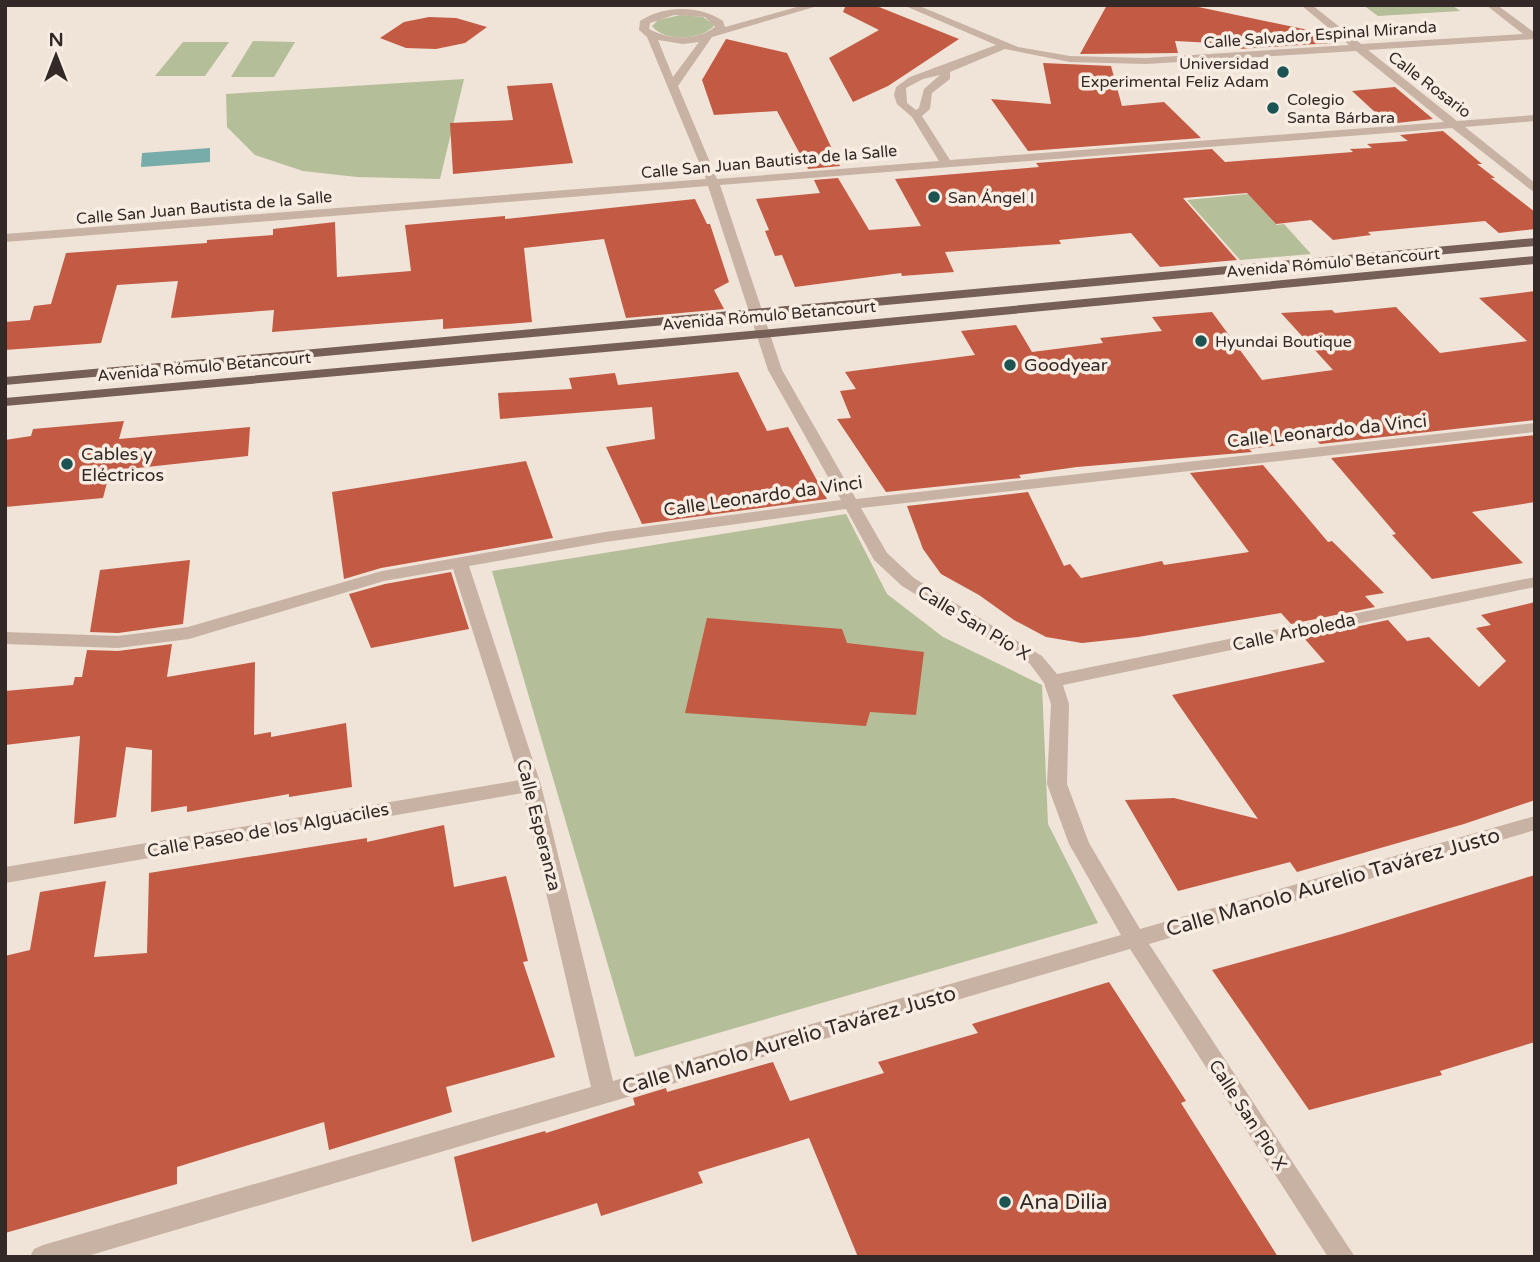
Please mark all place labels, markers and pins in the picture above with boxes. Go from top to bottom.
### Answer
place label: Universidad Experimental Feliz Adam [1081,54,1269,92]
marker: Universidad Experimental Feliz Adam [1275,64,1291,80]
place label: Colegio Santa Bárbara [1287,90,1395,128]
marker: Colegio Santa Bárbara [1265,100,1281,116]
place label: San Ángel I [948,188,1034,208]
marker: San Ángel I [926,189,942,205]
place label: Hyundai Boutique [1215,332,1352,352]
marker: Hyundai Boutique [1193,333,1209,349]
place label: Goodyear [1024,354,1108,376]
marker: Goodyear [1002,357,1018,373]
place label: Cables y Eléctricos [81,443,164,486]
marker: Cables y Eléctricos [59,456,75,472]
place label: Ana Dilia [1019,1190,1108,1215]
marker: Ana Dilia [997,1194,1013,1210]

